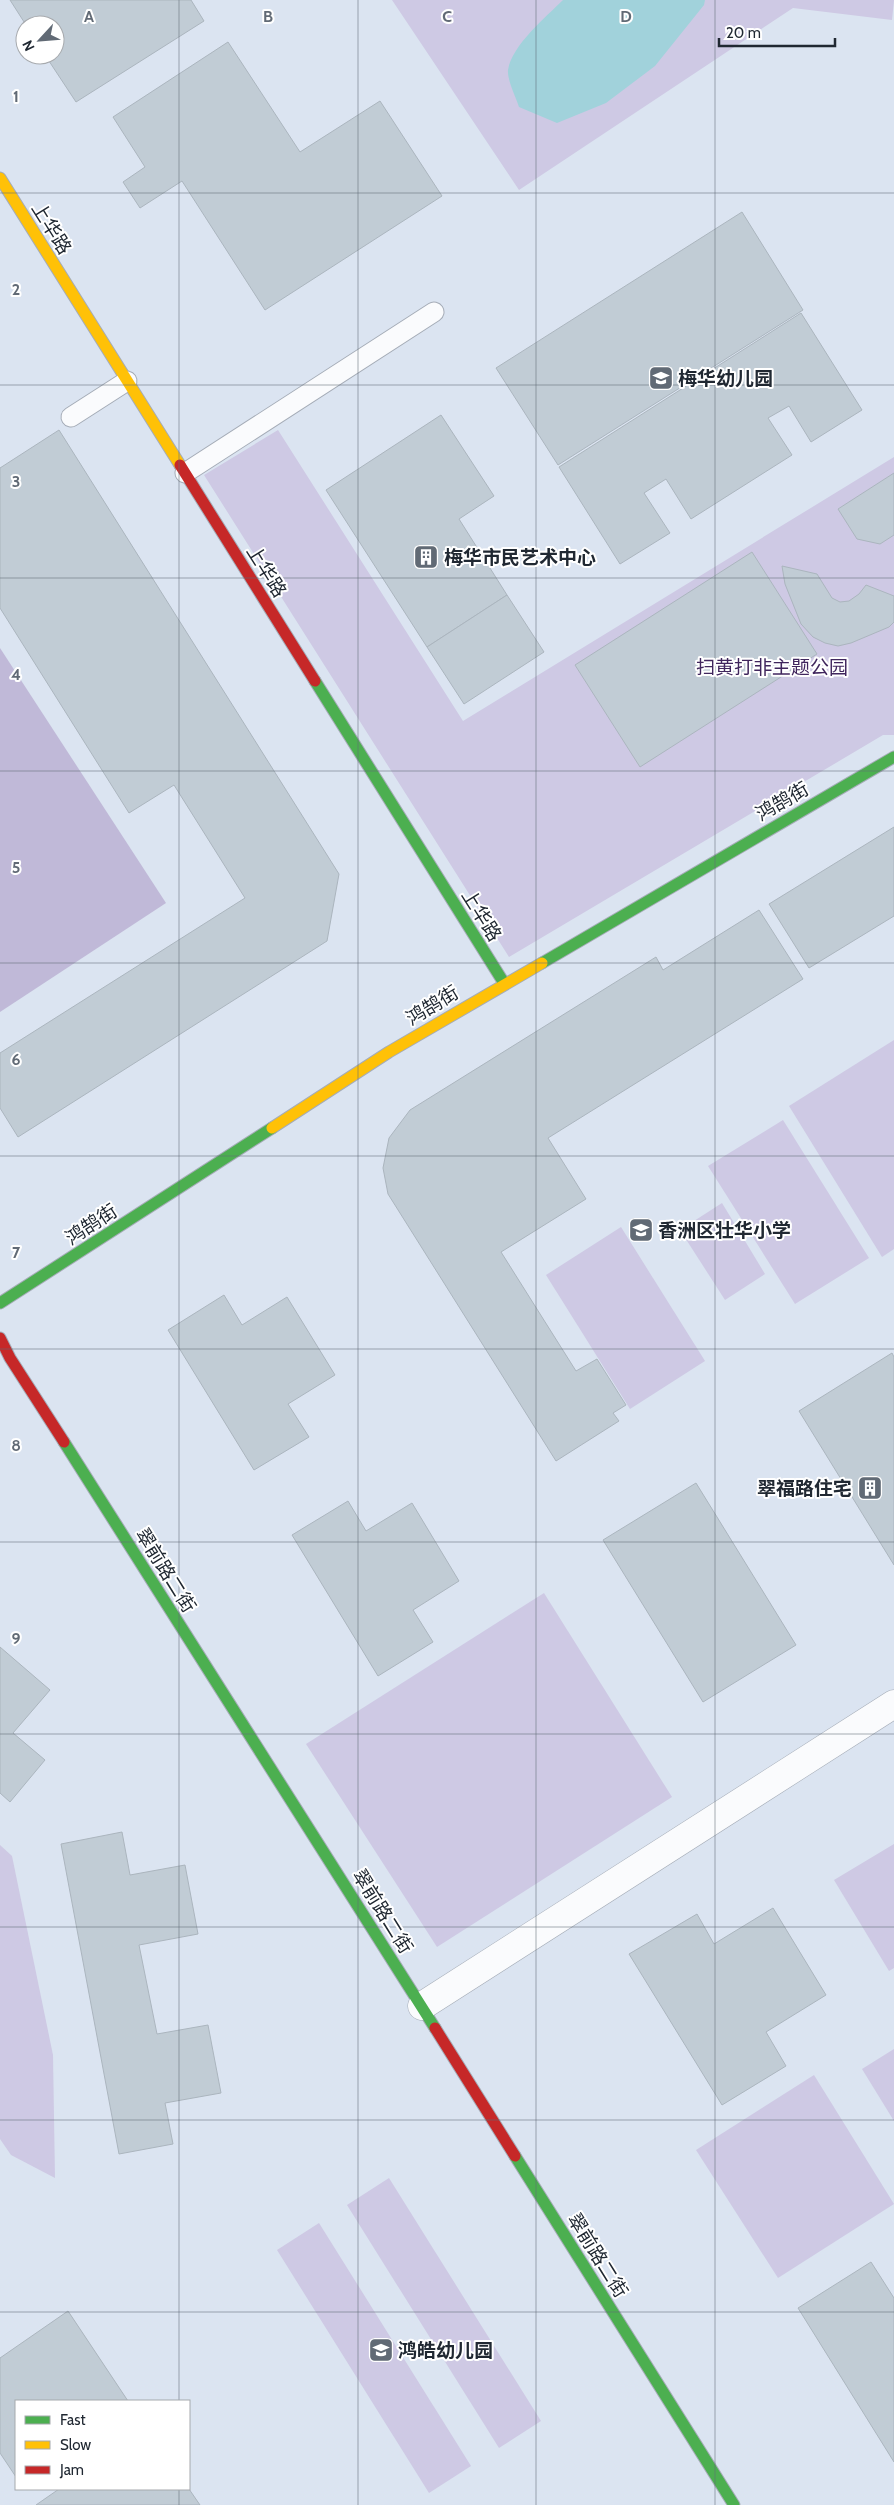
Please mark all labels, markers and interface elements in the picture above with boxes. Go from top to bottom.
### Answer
text: A [84,7,94,26]
text: B [263,7,273,26]
text: C [442,7,452,26]
text: D [620,7,632,26]
north arrow [15,15,65,65]
scale bar [719,15,835,47]
text: 20 m [726,24,761,42]
text: N [18,37,39,54]
text: 1 [13,87,19,106]
street label: 上华路 [27,198,76,259]
text: 2 [12,280,20,299]
school or university icon: 梅华幼儿园 [648,365,674,391]
place label: 梅华幼儿园 [678,367,773,390]
text: 3 [12,472,20,491]
street label: 上华路 [242,541,291,602]
building icon: 梅华市民艺术中心 [413,544,439,570]
place label: 梅华市民艺术中心 [444,546,596,569]
park label: 扫黄打非主题公园 [696,656,848,679]
text: 4 [11,665,21,684]
street label: 鸿鹄街 [752,777,813,826]
text: 5 [12,858,20,877]
street label: 上华路 [457,885,506,946]
street label: 鸿鹄街 [402,981,463,1030]
text: 6 [12,1050,21,1069]
street label: 鸿鹄街 [61,1199,121,1250]
school or university icon: 香洲区壮华小学 [628,1217,654,1243]
place label: 香洲区壮华小学 [658,1219,791,1242]
text: 7 [12,1243,21,1262]
text: 8 [11,1436,21,1455]
building icon: 翠福路住宅 [857,1475,883,1501]
place label: 翠福路住宅 [757,1477,852,1500]
street label: 翠前路二街 [131,1524,201,1617]
text: 9 [12,1629,21,1648]
street label: 翠前路二街 [348,1865,418,1958]
street label: 翠前路二街 [563,2209,633,2302]
school or university icon: 鸿皓幼儿园 [368,2337,394,2363]
place label: 鸿皓幼儿园 [398,2339,493,2362]
legend [15,2400,190,2490]
text: Fast [60,2411,85,2429]
text: Slow [60,2436,91,2454]
text: Jam [59,2461,84,2479]

